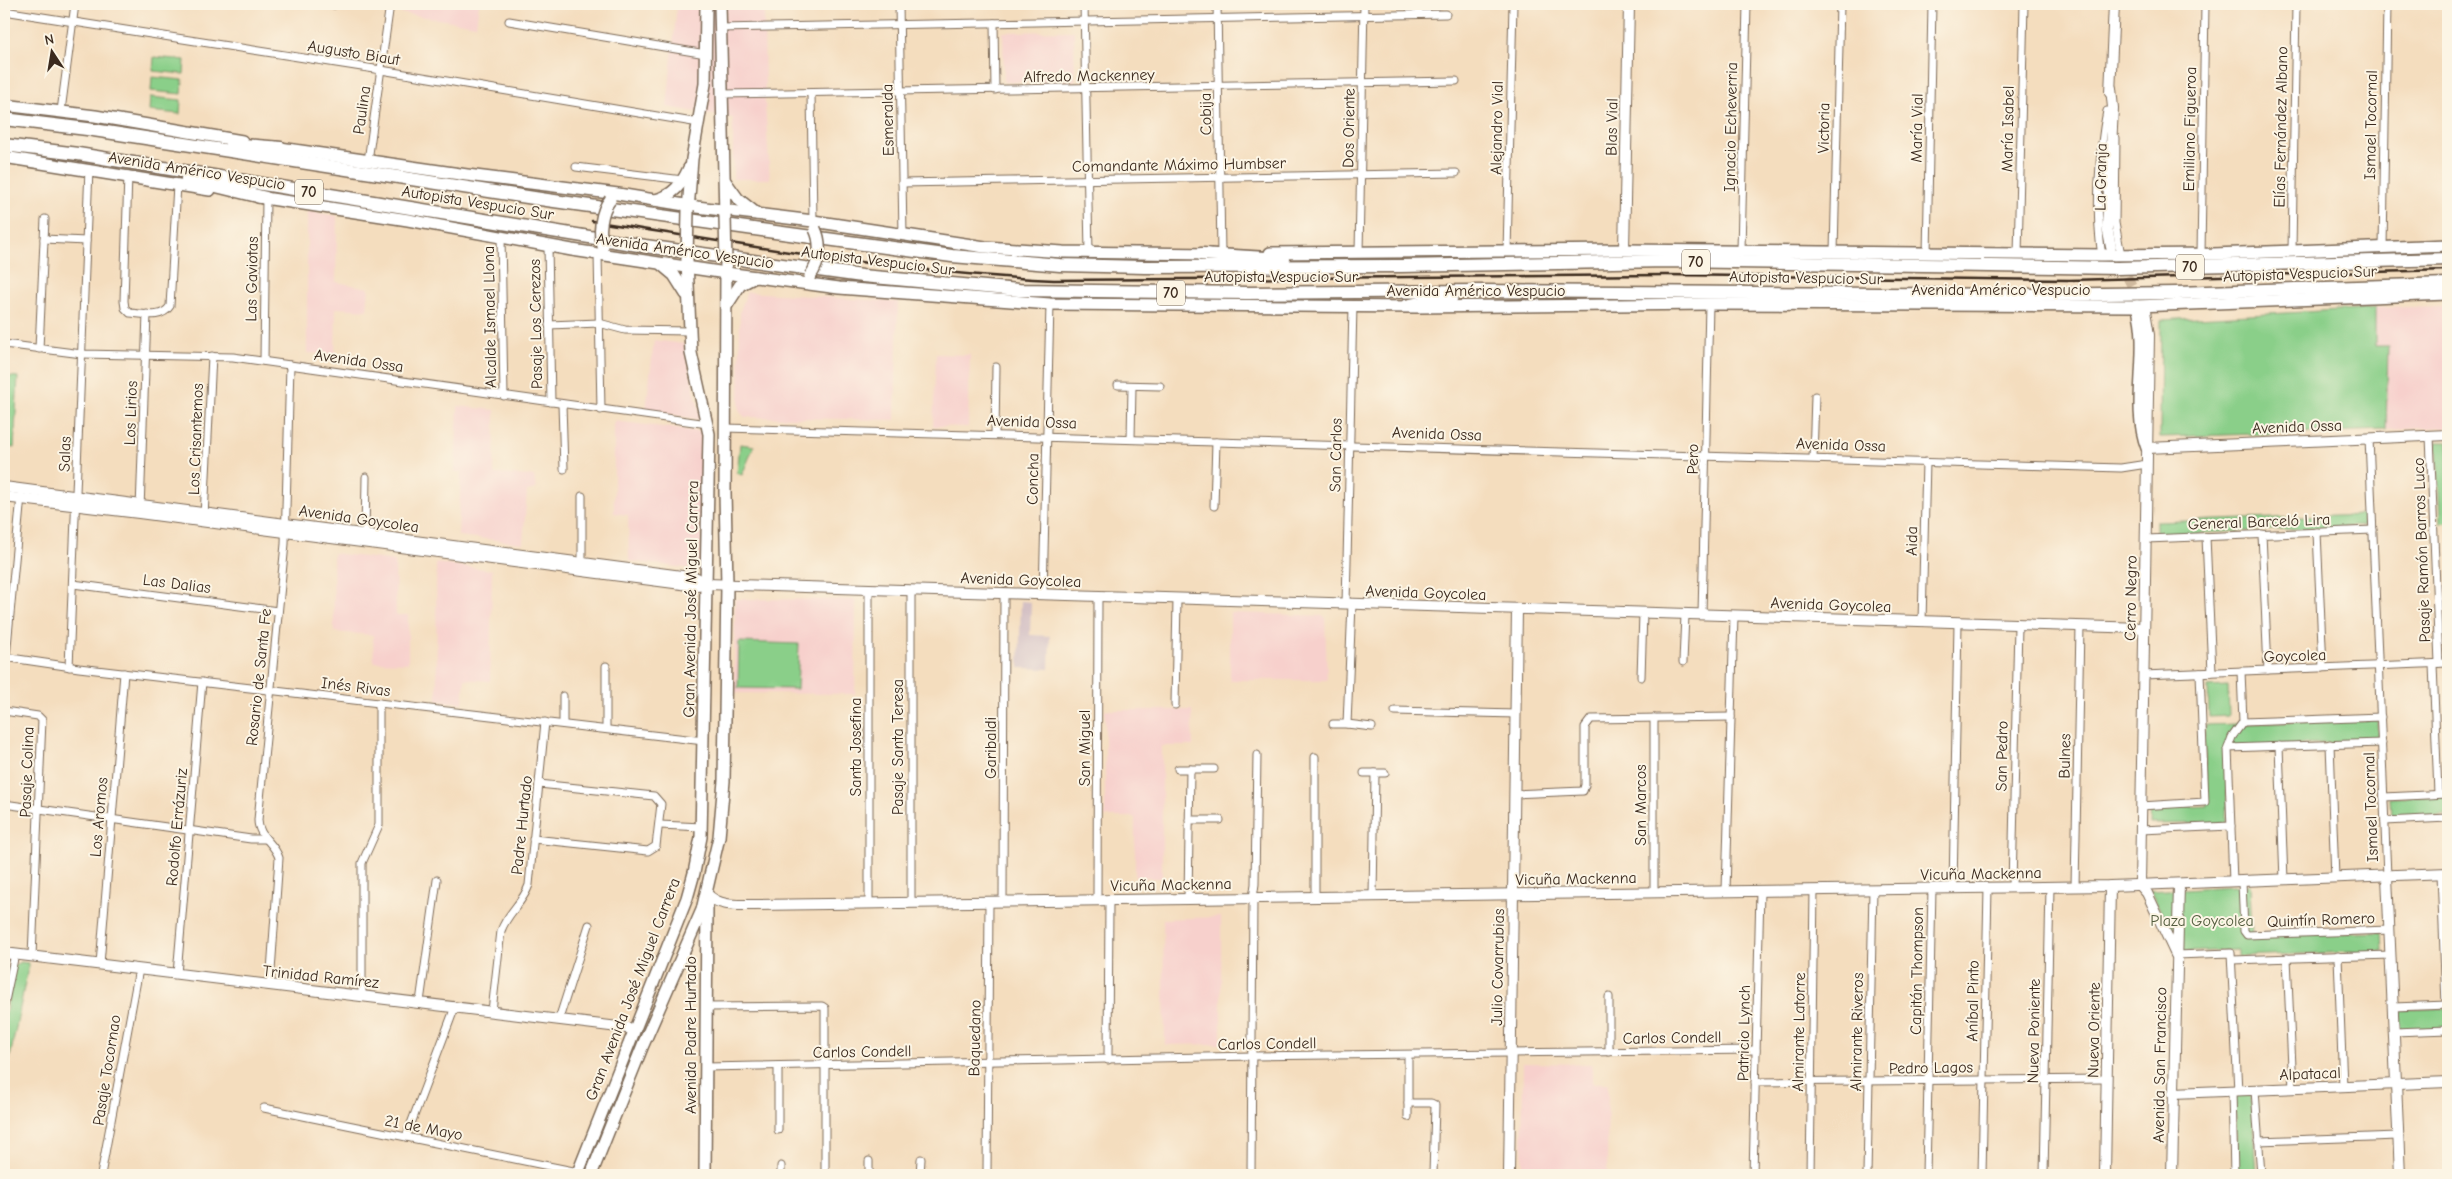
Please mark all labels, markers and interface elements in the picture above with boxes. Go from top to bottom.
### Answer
north arrow [28,28,78,78]
text: N [43,31,56,49]
street label: Augusto Biaut [306,37,402,69]
street label: Elías Fernández Albano [2271,46,2291,208]
street label: Ignacio Echeverria [1721,62,1741,192]
street label: Alfredo Mackenney [1023,66,1156,86]
street label: Emiliano Figueroa [2180,66,2200,192]
street label: Ismael Tocornal [2361,70,2381,180]
street label: Alejandro Vial [1487,81,1507,175]
street label: Esmeralda [878,84,898,156]
street label: Paulina [350,85,374,136]
street label: María Isabel [1998,86,2018,172]
street label: Dos Oriente [1339,88,1359,168]
street label: Cobija [1197,93,1215,135]
street label: María Vial [1907,93,1927,163]
street label: Blas Vial [1602,98,1622,156]
street label: Victoria [1815,102,1833,154]
street label: La Granja [2091,143,2111,211]
street label: Avenida Américo Vespucio [107,148,287,194]
street label: Comandante Máximo Humbser [1072,154,1287,176]
road number: 70 [295,180,323,204]
street label: Autopista Vespucio Sur [400,182,556,224]
street label: Avenida Américo Vespucio [595,230,775,272]
street label: Las Gaviotas [242,236,262,322]
street label: Autopista Vespucio Sur [800,243,956,279]
street label: Alcalde Ismael Llona [480,246,500,388]
road number: 70 [1682,250,1710,274]
road number: 70 [2176,254,2204,280]
street label: Pasaje Los Cerezos [526,258,546,389]
street label: Autopista Vespucio Sur [2223,262,2378,286]
street label: Autopista Vespucio Sur [1204,268,1359,286]
street label: Autopista Vespucio Sur [1729,268,1884,288]
road number: 70 [1157,280,1185,306]
street label: Avenida Américo Vespucio [1911,281,2091,299]
street label: Avenida Américo Vespucio [1386,282,1566,300]
street label: Avenida Ossa [313,346,405,376]
street label: Los Lirios [121,380,141,446]
street label: Los Crisantemos [185,382,207,495]
street label: Avenida Ossa [987,411,1077,433]
street label: Avenida Ossa [2252,416,2342,438]
street label: San Carlos [1326,417,1346,492]
street label: Avenida Ossa [1392,423,1482,445]
street label: Avenida Ossa [1796,434,1886,456]
street label: Salas [55,436,75,472]
street label: Pero [1684,443,1702,475]
street label: Concha [1024,453,1042,505]
street label: Pasaje Ramón Barros Luco [2410,457,2434,643]
street label: Gran Avenida José Miguel Carrera [680,480,702,718]
street label: Avenida Goycolea [298,502,420,536]
street label: General Barceló Lira [2188,511,2331,533]
street label: Aida [1903,526,1921,556]
street label: Cerro Negro [2121,555,2141,641]
street label: Avenida Goycolea [960,569,1082,591]
street label: Las Dalias [142,571,212,597]
street label: Avenida Goycolea [1365,582,1487,604]
street label: Avenida Goycolea [1770,594,1892,616]
street label: Rosario de Santa Fe [243,607,275,747]
street label: Goycolea [2263,646,2327,666]
street label: Inés Rivas [320,674,392,700]
street label: Pasaje Santa Teresa [889,679,907,815]
street label: Santa Josefina [847,697,865,797]
street label: San Miguel [1076,710,1094,786]
street label: Garibaldi [982,717,1000,779]
street label: San Pedro [1992,721,2012,791]
street label: Pasaje Colina [16,726,38,818]
street label: Bulnes [2056,733,2074,779]
street label: Ismael Tocornal [2360,752,2382,862]
street label: San Marcos [1632,764,1650,846]
street label: Rodolfo Errázuriz [163,767,191,887]
street label: Padre Hurtado [508,775,536,876]
street label: Los Aromos [87,776,111,858]
street label: Vicuña Mackenna [1920,864,2042,884]
street label: Vicuña Mackenna [1515,869,1637,889]
street label: Gran Avenida José Miguel Carrera [582,875,684,1103]
street label: Vicuña Mackenna [1110,875,1232,895]
street label: Capitán Thompson [1907,907,1927,1035]
street label: Julio Covarrubias [1488,908,1508,1026]
street label: Quintín Romero [2267,909,2375,931]
park label: Plaza Goycolea [2150,912,2254,930]
street label: Avenida Padre Hurtado [682,956,700,1114]
street label: Aníbal Pinto [1963,960,1983,1042]
street label: Trinidad Ramírez [262,962,380,992]
street label: Almirante Latorre [1789,972,1809,1092]
street label: Almirante Riveros [1847,972,1867,1092]
street label: Nueva Poniente [2024,978,2044,1084]
street label: Nueva Oriente [2084,982,2104,1078]
street label: Patricio Lynch [1734,985,1754,1081]
street label: Avenida San Francisco [2150,987,2170,1143]
street label: Baquedano [965,1000,985,1077]
street label: Pasaje Tocornao [89,1013,125,1127]
street label: Carlos Condell [1622,1028,1722,1048]
street label: Carlos Condell [1217,1034,1317,1054]
street label: Carlos Condell [812,1042,912,1062]
street label: Pedro Lagos [1889,1058,1974,1078]
street label: Alpatacal [2279,1064,2341,1084]
street label: 21 de Mayo [383,1112,464,1144]

